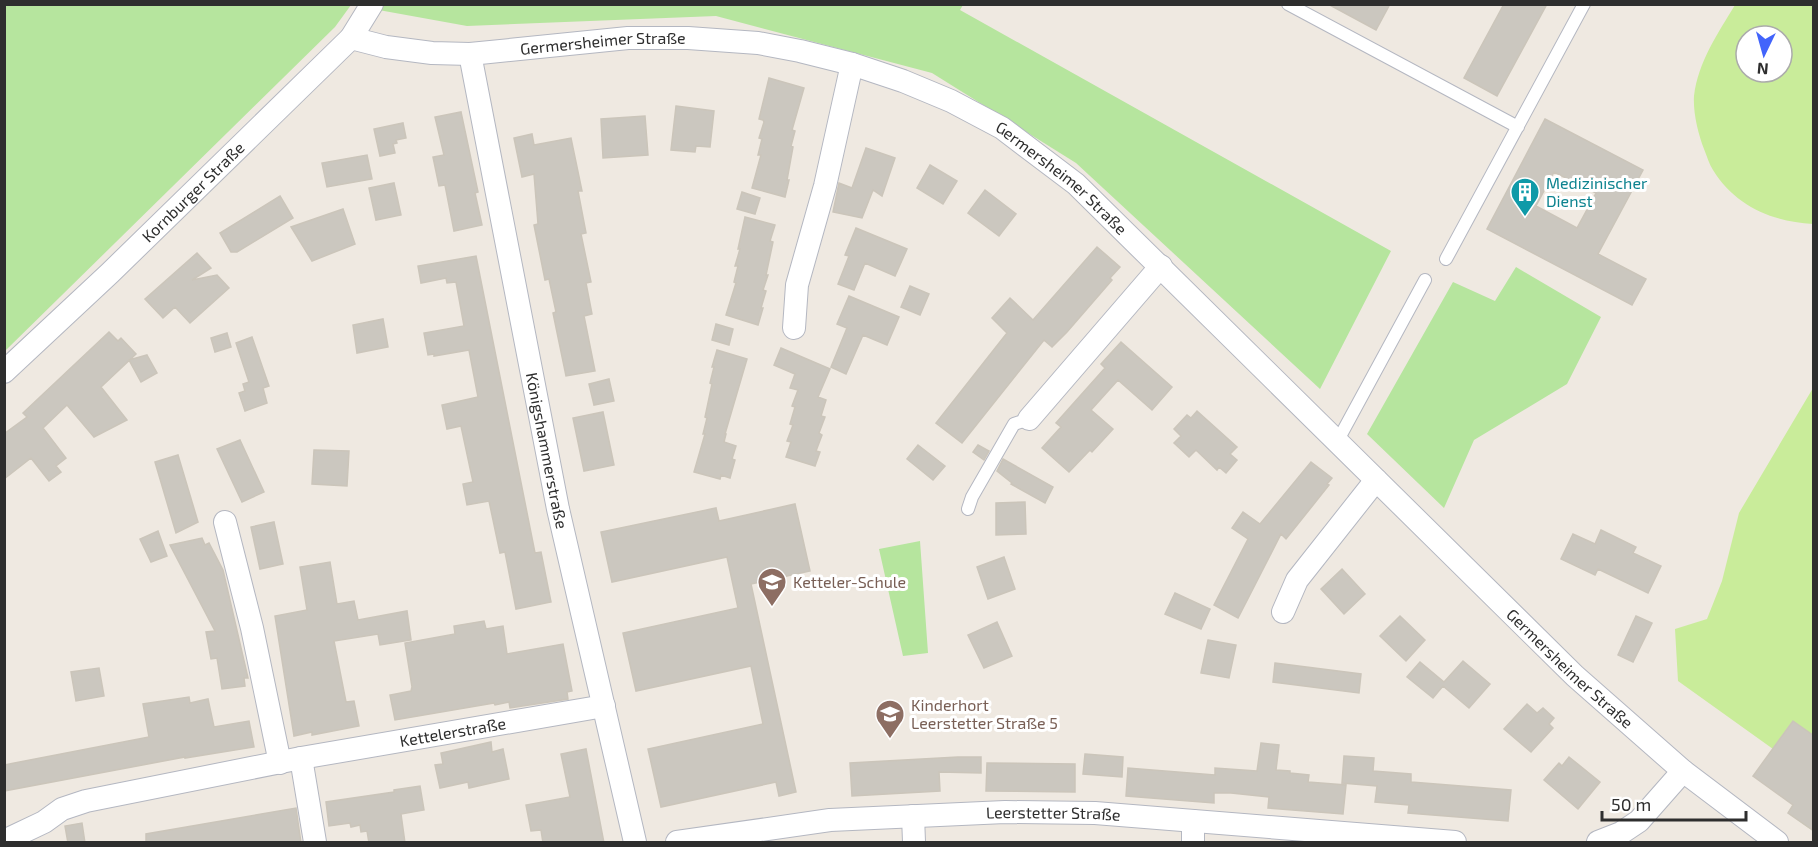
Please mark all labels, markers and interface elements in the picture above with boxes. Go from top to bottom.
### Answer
north arrow [1734,24,1794,84]
street label: Germersheimer Straße [519,28,686,58]
text: N [1756,59,1769,79]
street label: Germersheimer Straße [993,117,1131,238]
street label: Kornburger Straße [138,138,248,246]
place label: Medizinischer Dienst [1546,173,1648,210]
building icon: Medizinischer Dienst [1509,176,1541,218]
street label: Königshammerstraße [523,371,572,530]
school or university icon: Ketteler-Schule [756,566,788,608]
place label: Ketteler-Schule [793,572,906,591]
street label: Germersheimer Straße [1503,604,1637,732]
place label: Kinderhort Leerstetter Straße 5 [911,695,1058,732]
school or university icon: Kinderhort Leerstetter Straße 5 [874,698,906,740]
street label: Kettelerstraße [398,713,507,750]
scale bar [1602,784,1746,822]
text: 50 m [1611,793,1651,815]
street label: Leerstetter Straße [985,802,1121,824]

